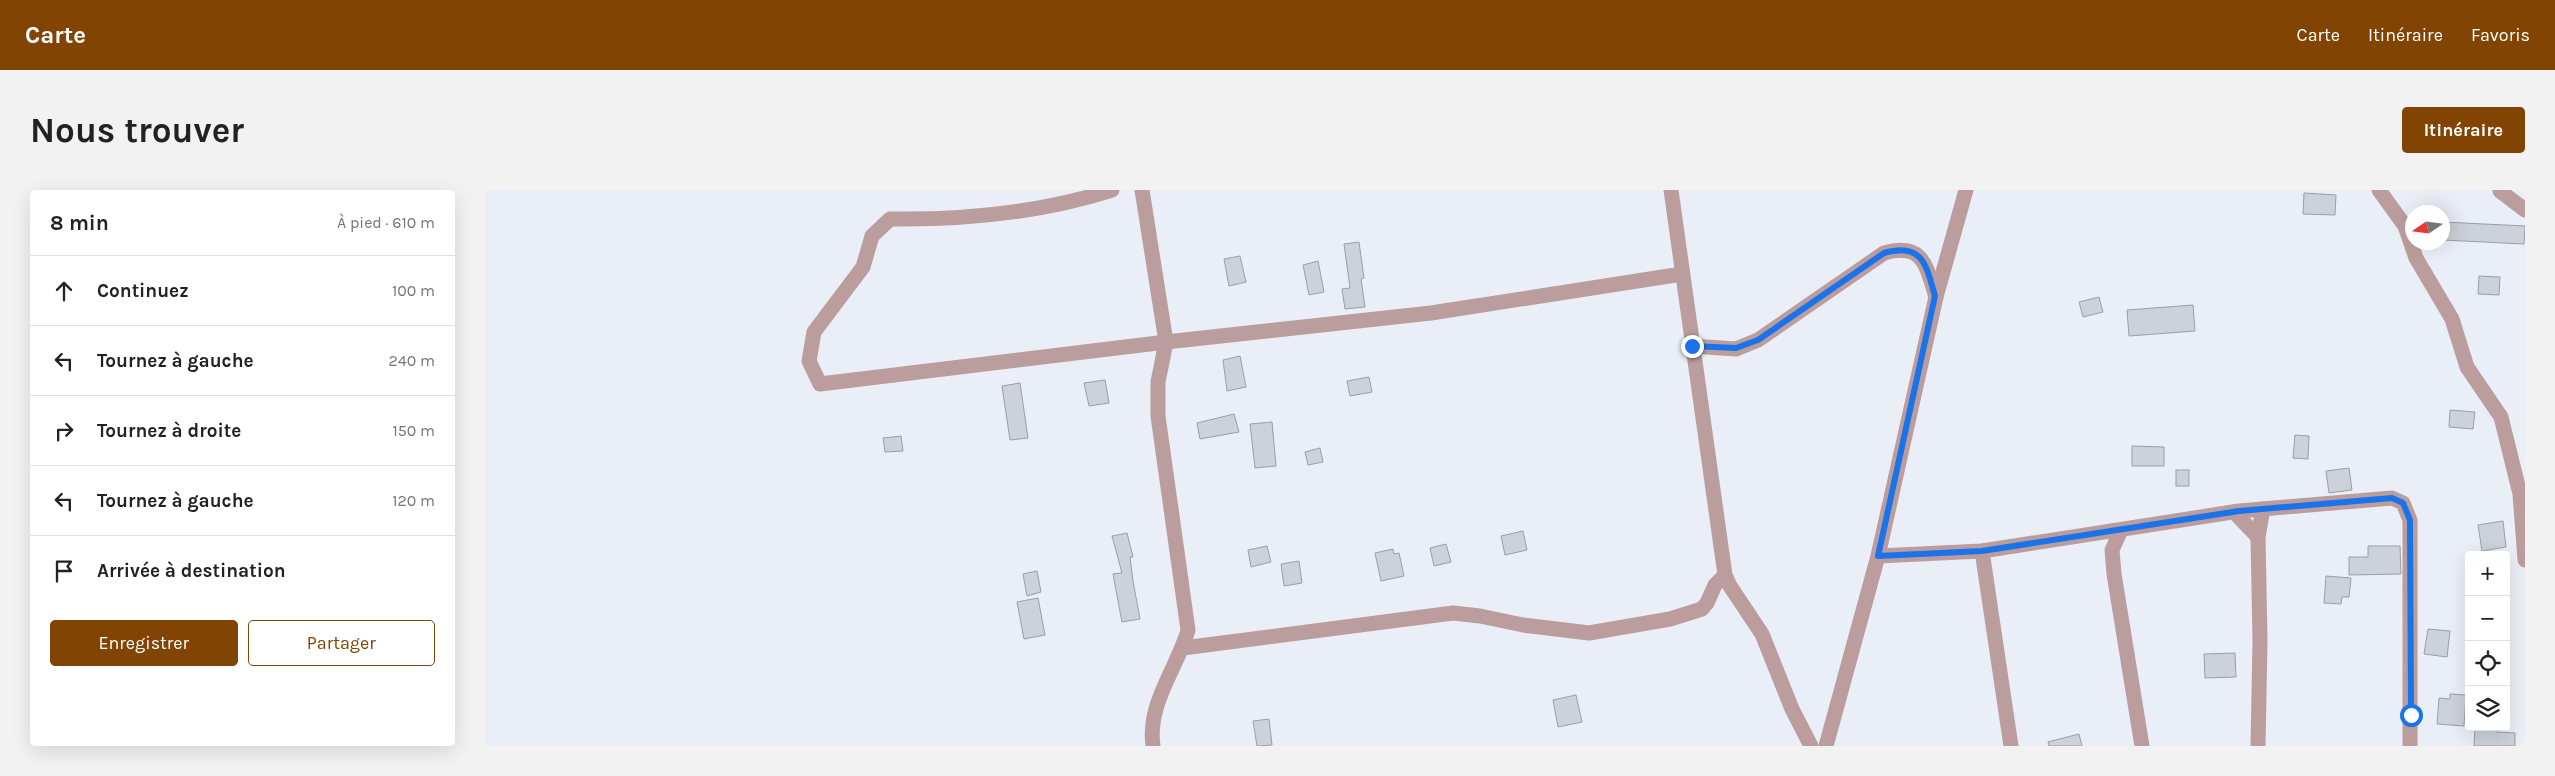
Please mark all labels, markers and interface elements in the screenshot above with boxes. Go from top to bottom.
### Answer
text: Carte [25,21,86,49]
text: Carte [2297,24,2340,46]
text: Itinéraire [2368,24,2443,46]
text: Favoris [2471,24,2530,46]
button: Itinéraire [2402,107,2525,153]
text: Nous trouver [30,110,244,151]
north arrow [2405,205,2450,250]
text: 8 min [50,211,109,235]
text: À pied · 610 m [337,213,435,232]
icon: ahead [50,277,78,305]
text: Continuez [97,280,189,302]
text: 100 m [392,281,435,300]
route end [1681,335,1704,358]
icon: left [50,347,78,375]
text: Tournez à gauche [97,350,254,372]
text: 240 m [389,351,435,370]
icon: right [50,417,78,445]
text: Tournez à droite [97,420,241,442]
text: 150 m [392,421,435,440]
icon: left [50,487,78,515]
text: Tournez à gauche [97,490,254,512]
text: 120 m [392,491,435,510]
map controls [2465,551,2510,731]
button: + [2465,551,2510,596]
icon: arrive [50,557,78,585]
text: Arrivée à destination [97,560,286,582]
button: − [2465,596,2510,641]
button: Enregistrer [50,620,238,666]
button: Partager [248,620,435,666]
button: locate [2465,641,2510,686]
button: layers [2465,686,2510,731]
route start [2400,704,2423,727]

